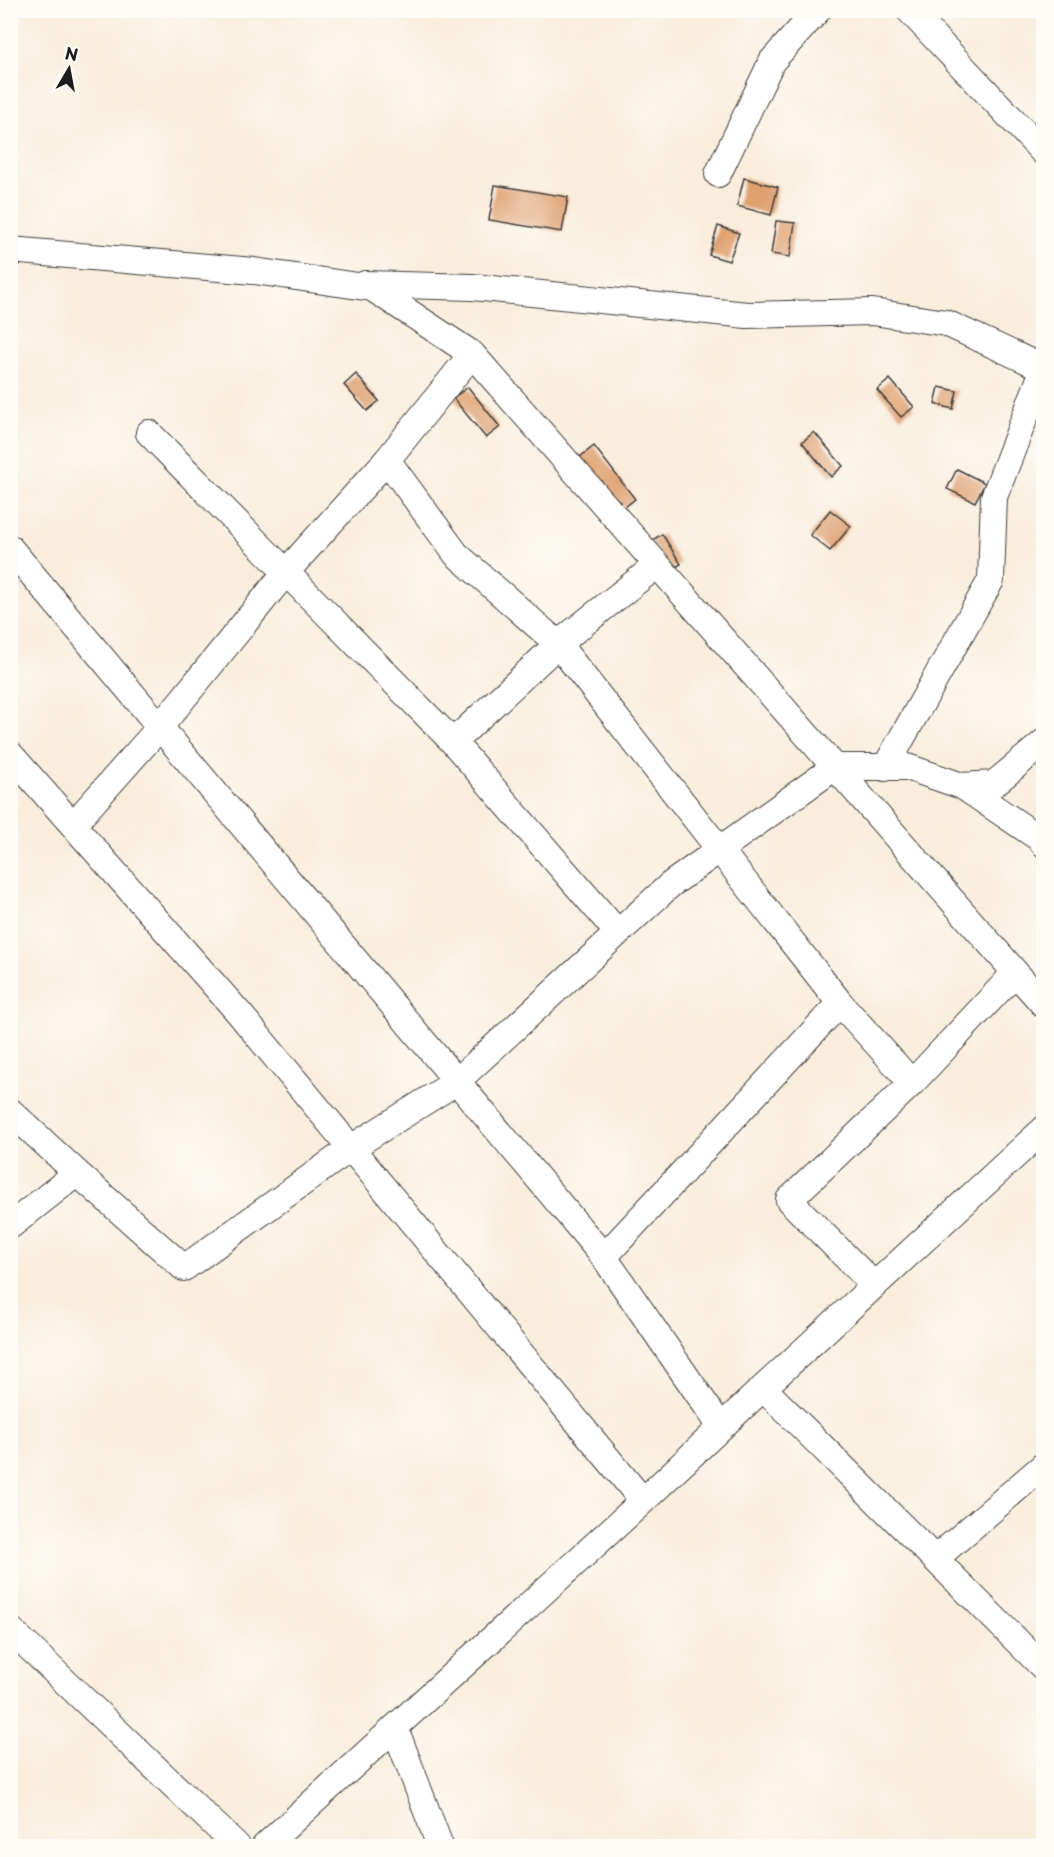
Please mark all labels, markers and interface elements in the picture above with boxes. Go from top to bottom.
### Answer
north arrow [39,39,99,99]
text: N [63,40,80,66]

